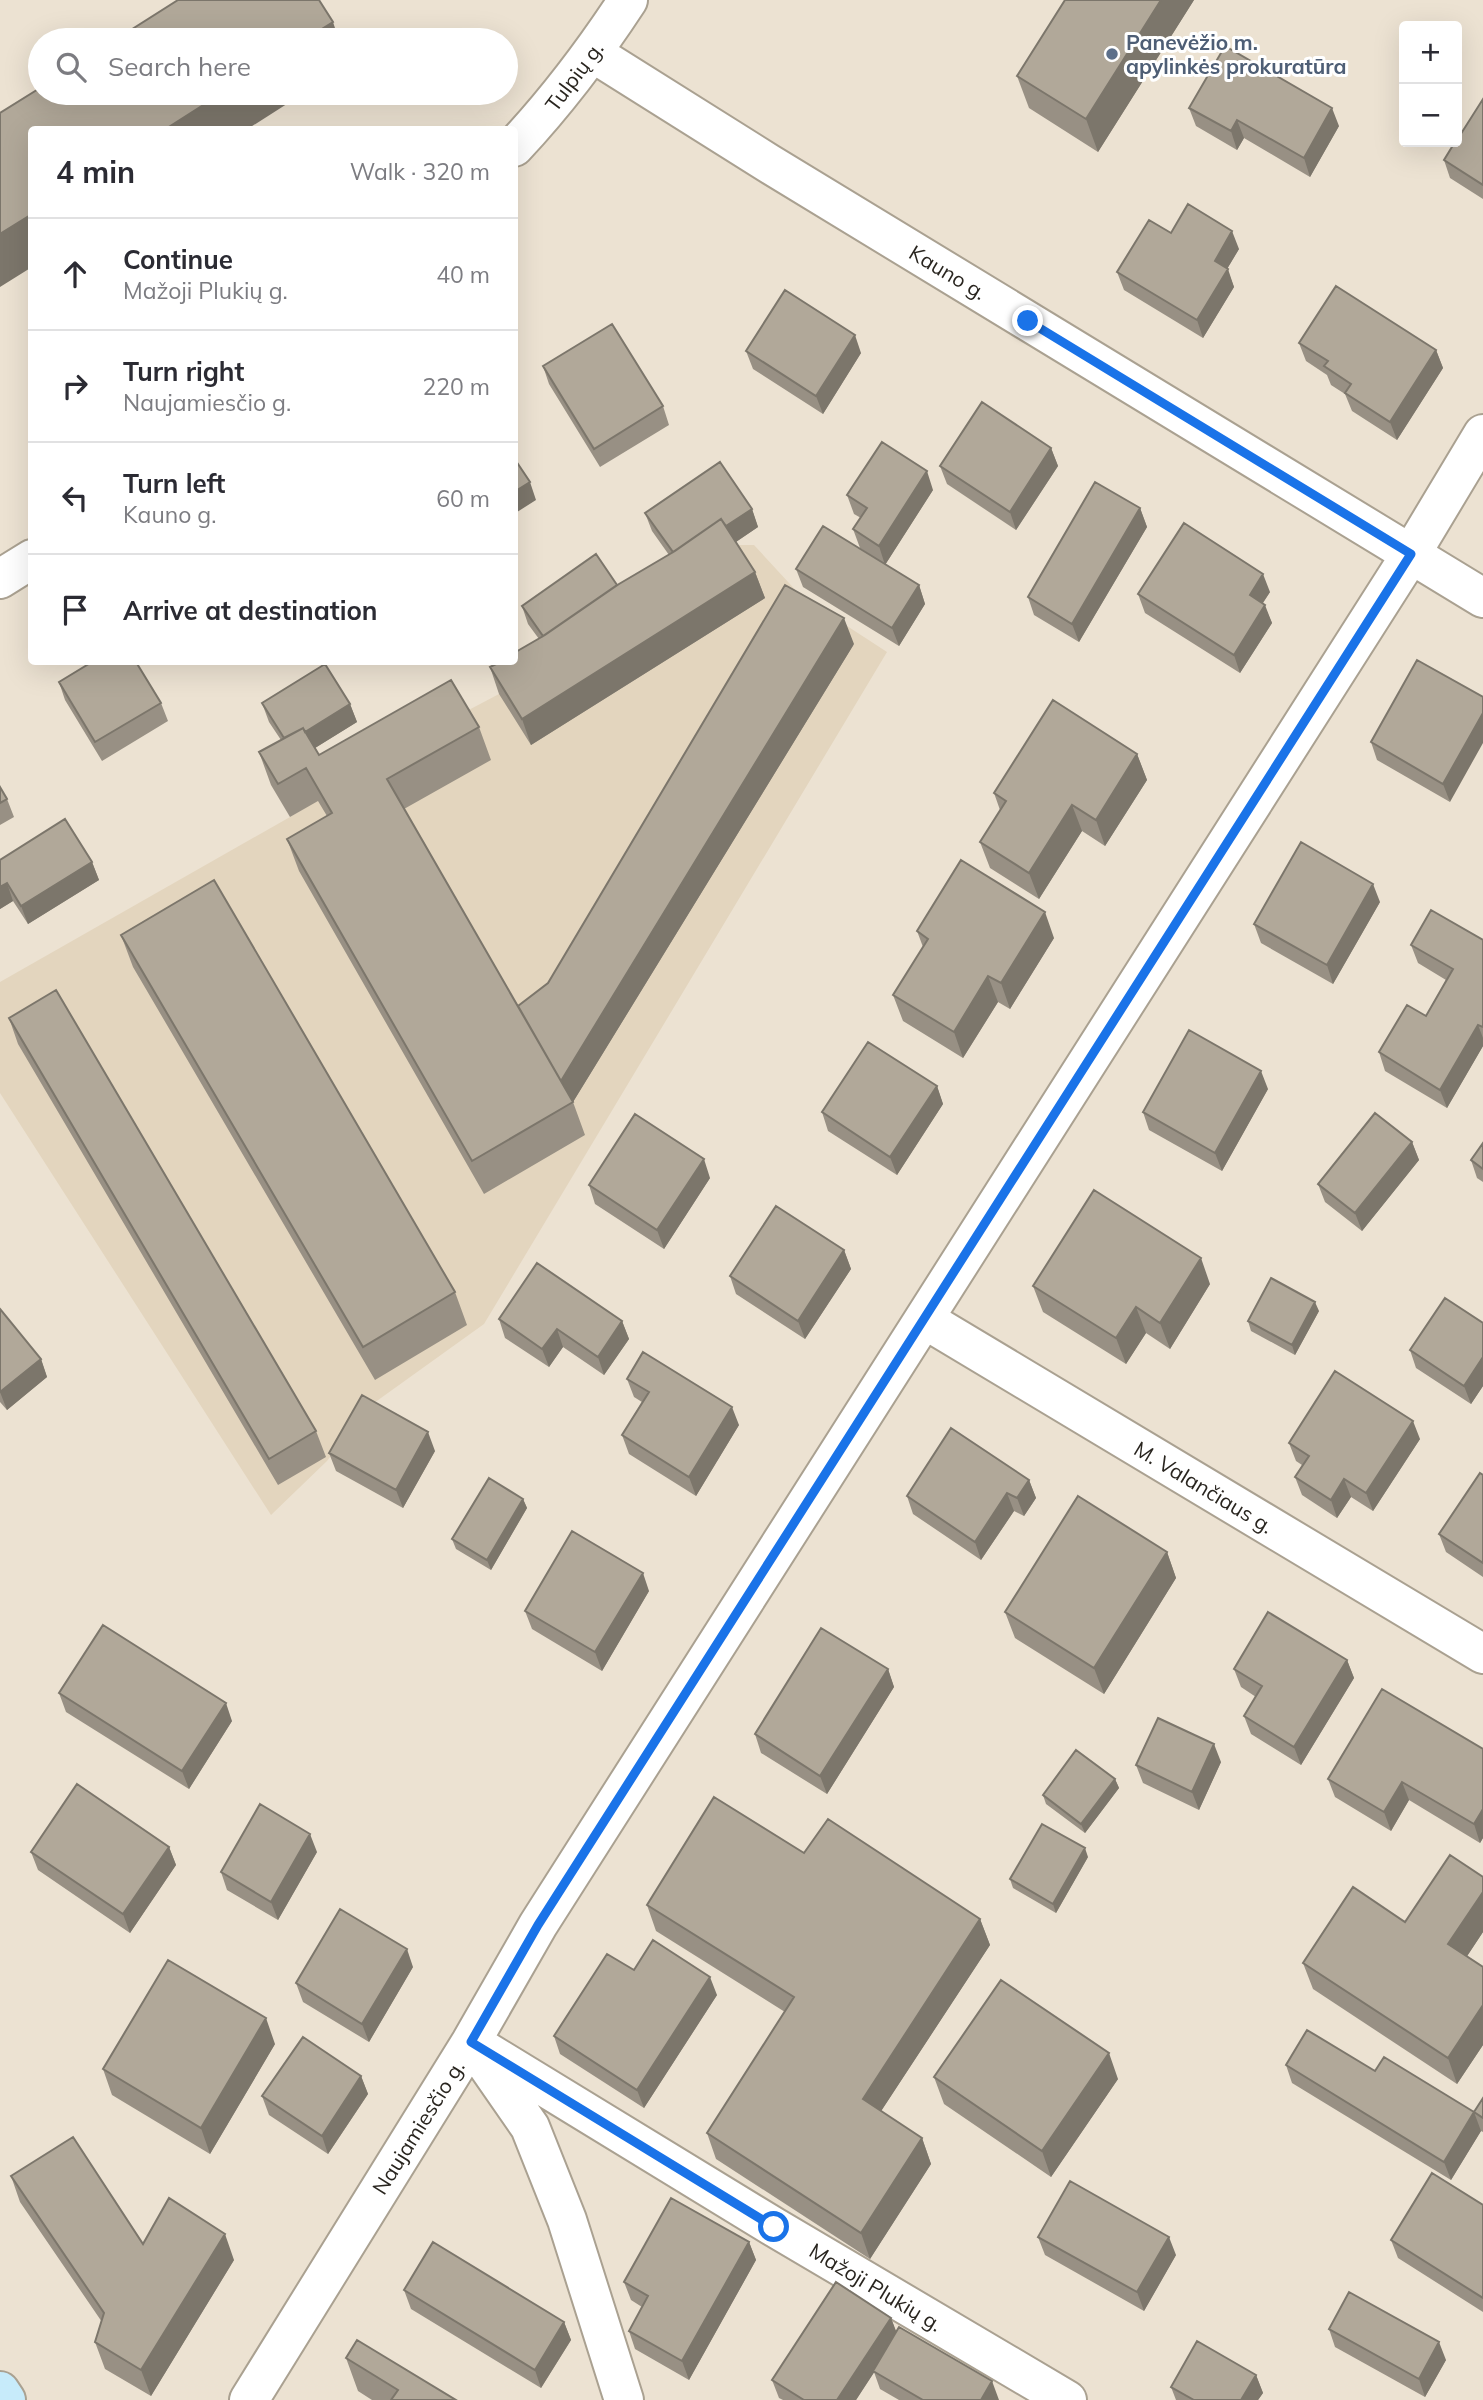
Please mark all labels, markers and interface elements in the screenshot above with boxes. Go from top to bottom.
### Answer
map controls [1399,21,1462,147]
button: + [1399,21,1462,84]
search box [28,28,518,105]
place label: Panevėžio m. apylinkės prokuratūra [1126,29,1346,79]
street label: Tulpių g. [539,36,609,116]
marker: Panevėžio m. apylinkės prokuratūra [1104,46,1120,62]
icon: search [52,48,90,86]
text: Search here [108,50,251,83]
button: − [1399,84,1462,147]
text: 4 min [56,153,135,191]
text: Walk · 320 m [350,157,490,186]
street label: Kauno g. [905,239,991,305]
text: Continue [123,243,233,276]
icon: ahead [56,255,94,293]
text: 40 m [436,260,490,289]
text: Mažoji Plukių g. [123,276,288,305]
route end [1012,305,1043,336]
text: Turn right [123,355,244,388]
icon: right [56,367,94,405]
text: 220 m [422,372,490,401]
text: Naujamiesčio g. [123,388,291,417]
text: Turn left [123,467,225,500]
icon: left [56,479,94,517]
text: 60 m [436,484,490,513]
text: Kauno g. [123,500,216,529]
icon: arrive [56,591,94,629]
text: Arrive at destination [123,594,378,627]
street label: M. Valančiaus g. [1130,1435,1278,1539]
street label: Naujamiesčio g. [366,2055,470,2199]
route start [758,2211,789,2242]
street label: Mažoji Plukių g. [805,2237,947,2337]

